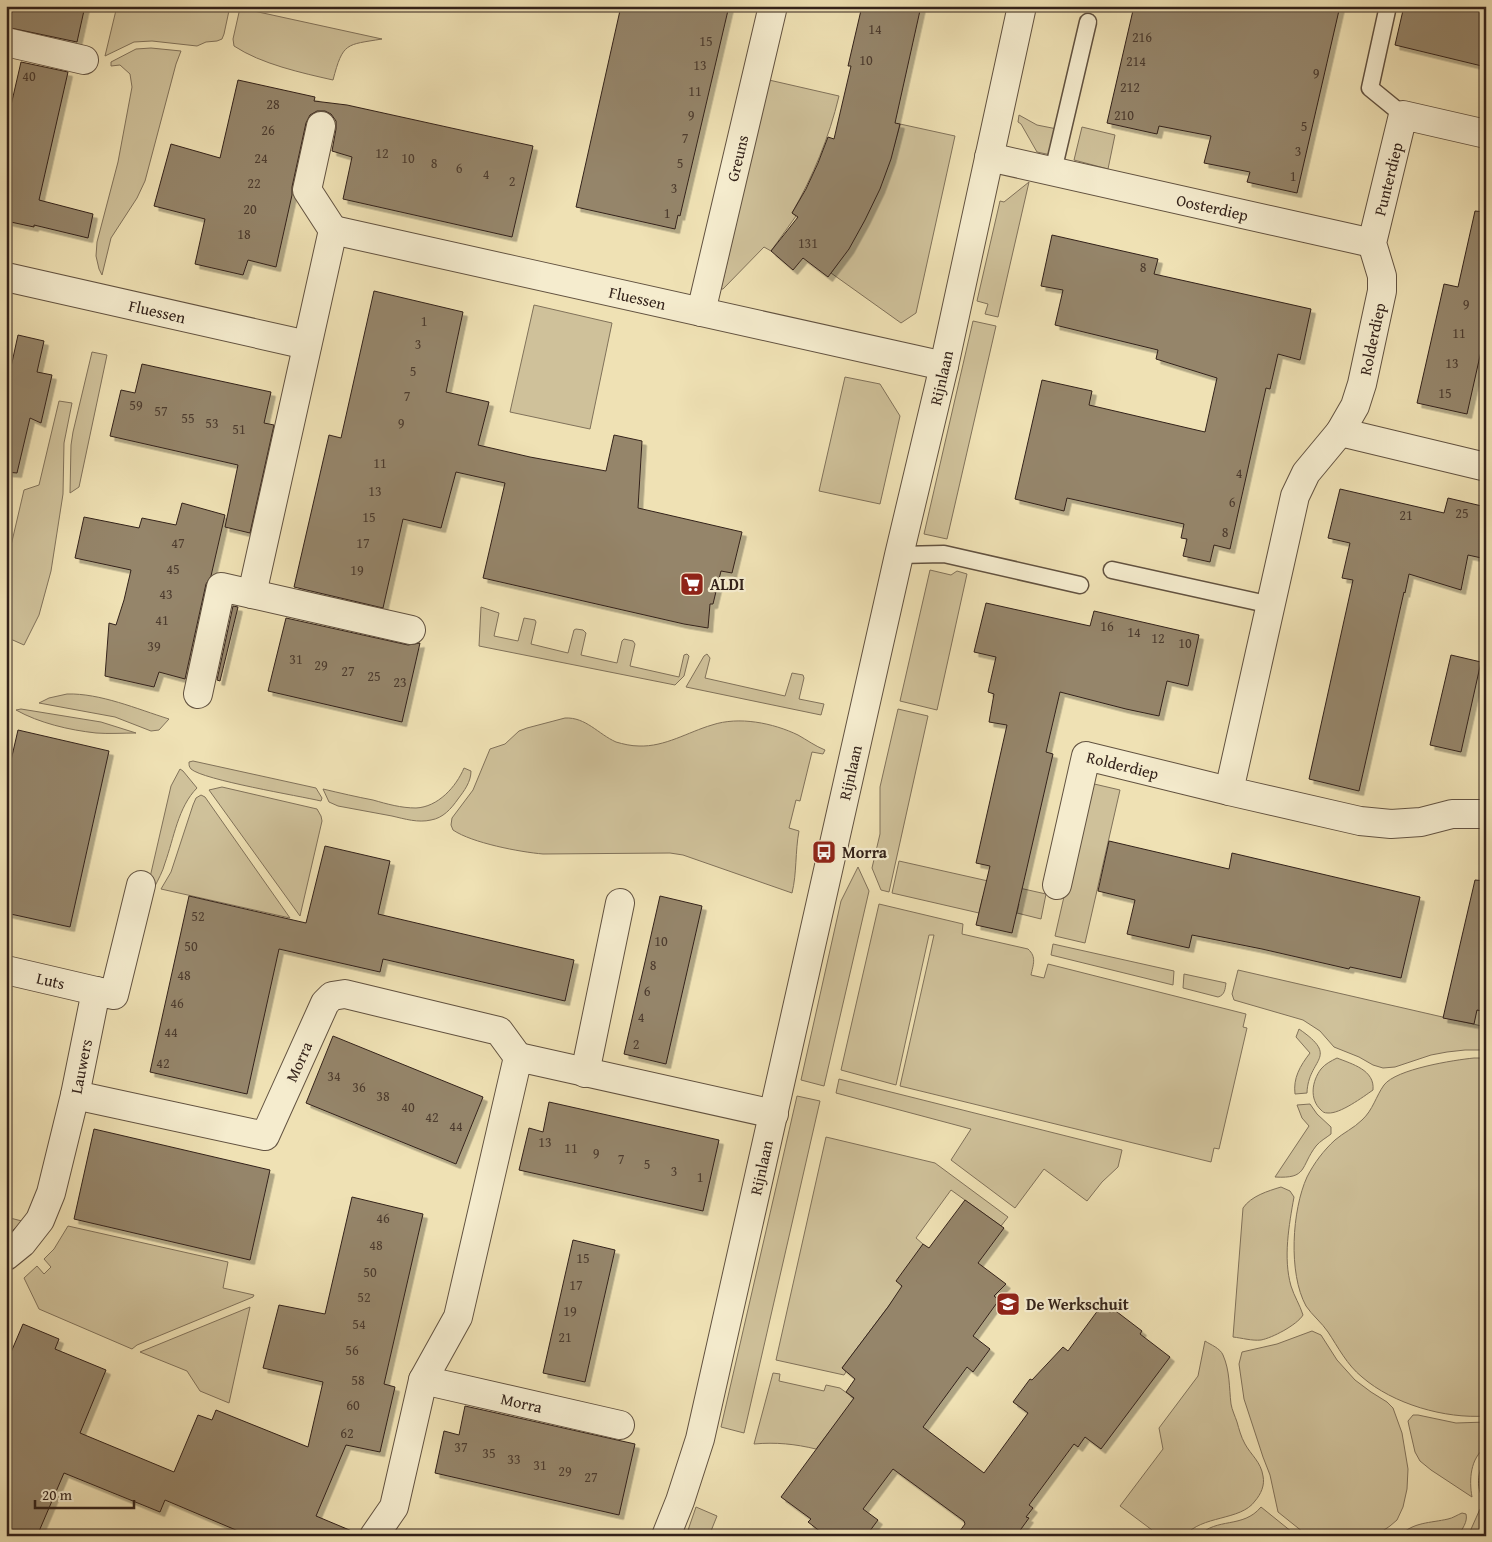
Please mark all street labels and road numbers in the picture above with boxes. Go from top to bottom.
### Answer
street label: Greuns [720,132,754,184]
street label: Punterdiep [1367,139,1409,218]
street label: Oosterdiep [1174,187,1251,227]
street label: Fluessen [607,280,668,316]
street label: Fluessen [126,293,188,329]
street label: Rolderdiep [1353,300,1391,377]
street label: Rijnlaan [923,348,959,408]
street label: Rijnlaan [832,743,868,802]
street label: Rolderdiep [1084,745,1162,785]
street label: Luts [34,966,67,995]
street label: Lauwers [64,1037,98,1096]
street label: Morra [279,1037,318,1086]
street label: Rijnlaan [743,1138,779,1197]
street label: Morra [498,1386,545,1419]

